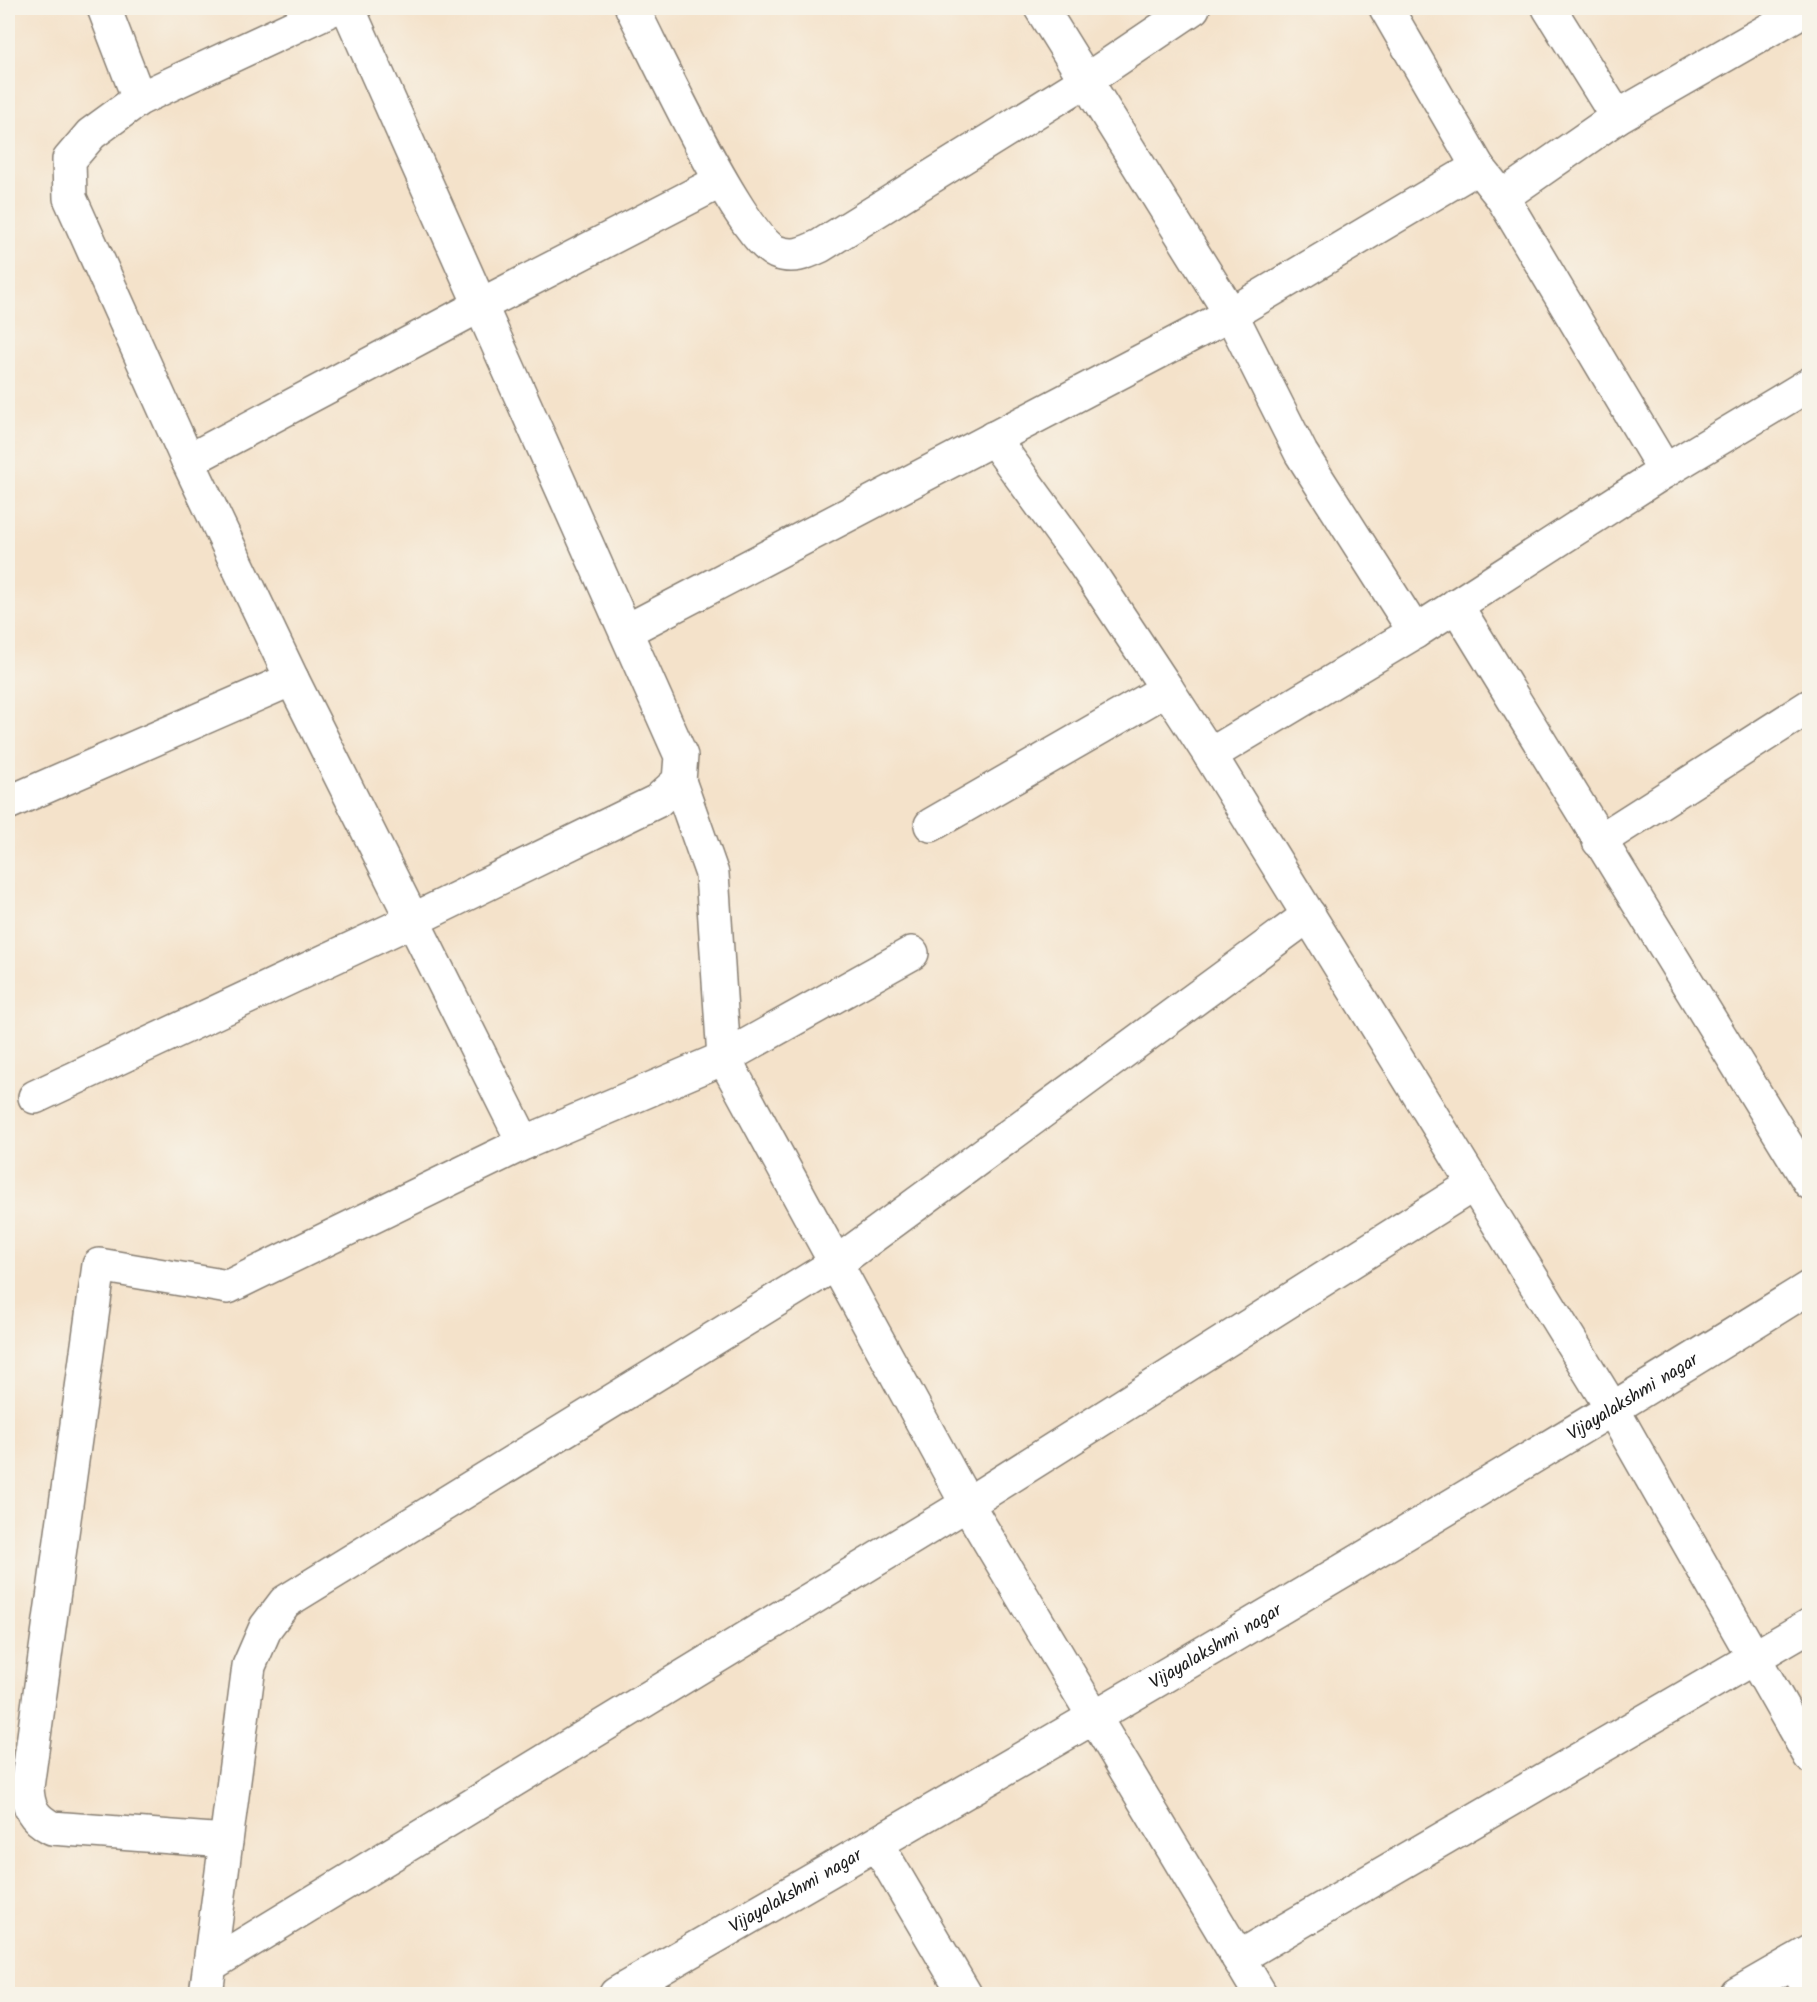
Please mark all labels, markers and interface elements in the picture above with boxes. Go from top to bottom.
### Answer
street label: Vijayalakshmi nagar [1562,1346,1705,1449]
street label: Vijayalakshmi nagar [1144,1596,1289,1698]
street label: Vijayalakshmi nagar [724,1841,869,1942]

